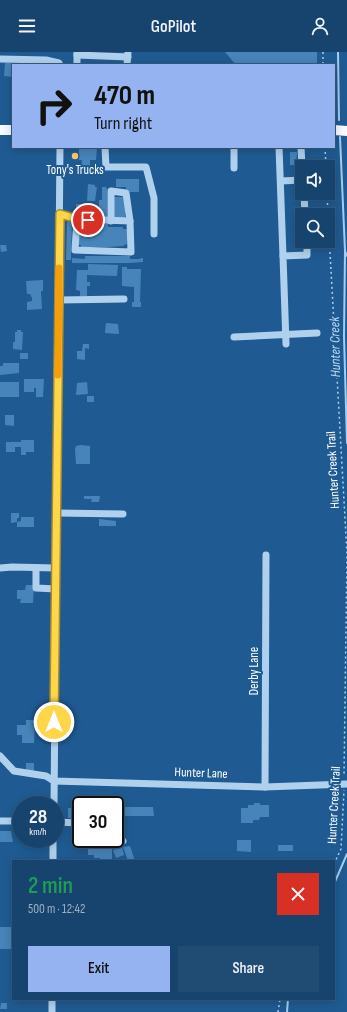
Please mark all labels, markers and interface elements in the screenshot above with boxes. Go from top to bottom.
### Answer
icon: menu [16,15,38,37]
icon: person [309,15,331,37]
text: GoPilot [151,16,196,37]
text: 470 m [94,79,155,112]
icon: right [28,80,80,132]
text: Turn right [94,113,152,134]
marker: Tony's Trucks [70,151,80,161]
map controls [295,160,335,248]
button: sound [295,160,335,200]
place label: Tony's Trucks [46,162,104,178]
pin [71,203,105,237]
button: search [295,208,335,248]
icon: arrive [77,209,99,231]
water label: Hunter Creek [326,316,344,378]
street label: Hunter Creek Trail [323,431,343,509]
street label: Derby Lane [246,647,262,695]
position arrow [33,701,75,743]
street label: Hunter Lane [174,764,228,782]
street label: Hunter Creek Trail [324,766,344,844]
speed limit sign: 30 [72,796,124,848]
text: 28 [29,805,47,829]
text: km/h [29,826,47,838]
text: 2 min [28,871,73,900]
button: close [277,873,319,915]
text: 500 m · 12:42 [28,901,85,917]
button: Exit [28,946,170,992]
button: Share [178,946,319,992]

